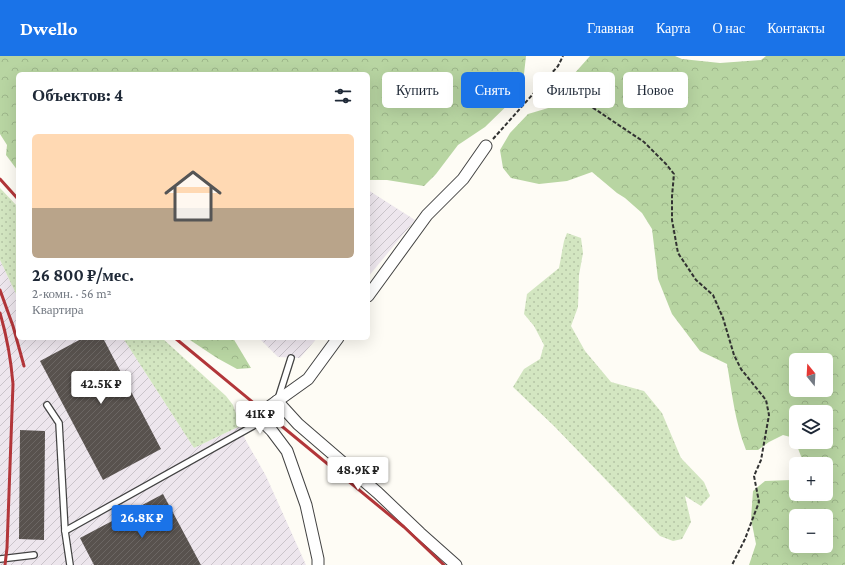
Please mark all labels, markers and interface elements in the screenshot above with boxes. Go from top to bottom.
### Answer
text: Dwello [20,18,78,39]
text: Главная [587,20,634,36]
text: Карта [656,20,691,36]
text: О нас [713,20,745,36]
text: Контакты [767,20,825,36]
chip: Купить [382,72,453,108]
chip: Снять [461,72,525,108]
chip: Фильтры [533,72,615,108]
chip: Новое [623,72,688,108]
icon: filters [332,85,354,107]
text: Объектов: 4 [32,86,123,105]
icon: home [157,160,229,232]
text: 26 800 ₽/мес. [32,266,134,285]
text: 2-комн. · 56 m² [32,286,112,301]
text: Квартира [32,302,84,317]
north arrow [789,353,833,397]
map controls [789,353,833,553]
pin: 42.5K ₽ [64,371,138,405]
text: 42.5K ₽ [80,376,122,391]
pin: 41K ₽ [232,401,288,435]
button: layers [789,405,833,449]
text: 41K ₽ [245,406,275,421]
pin: 48.9K ₽ [321,457,395,491]
button: + [789,457,833,501]
text: 48.9K ₽ [336,462,380,477]
pin: 26.8K ₽ [105,505,179,539]
button: − [789,509,833,553]
text: 26.8K ₽ [121,510,163,525]

